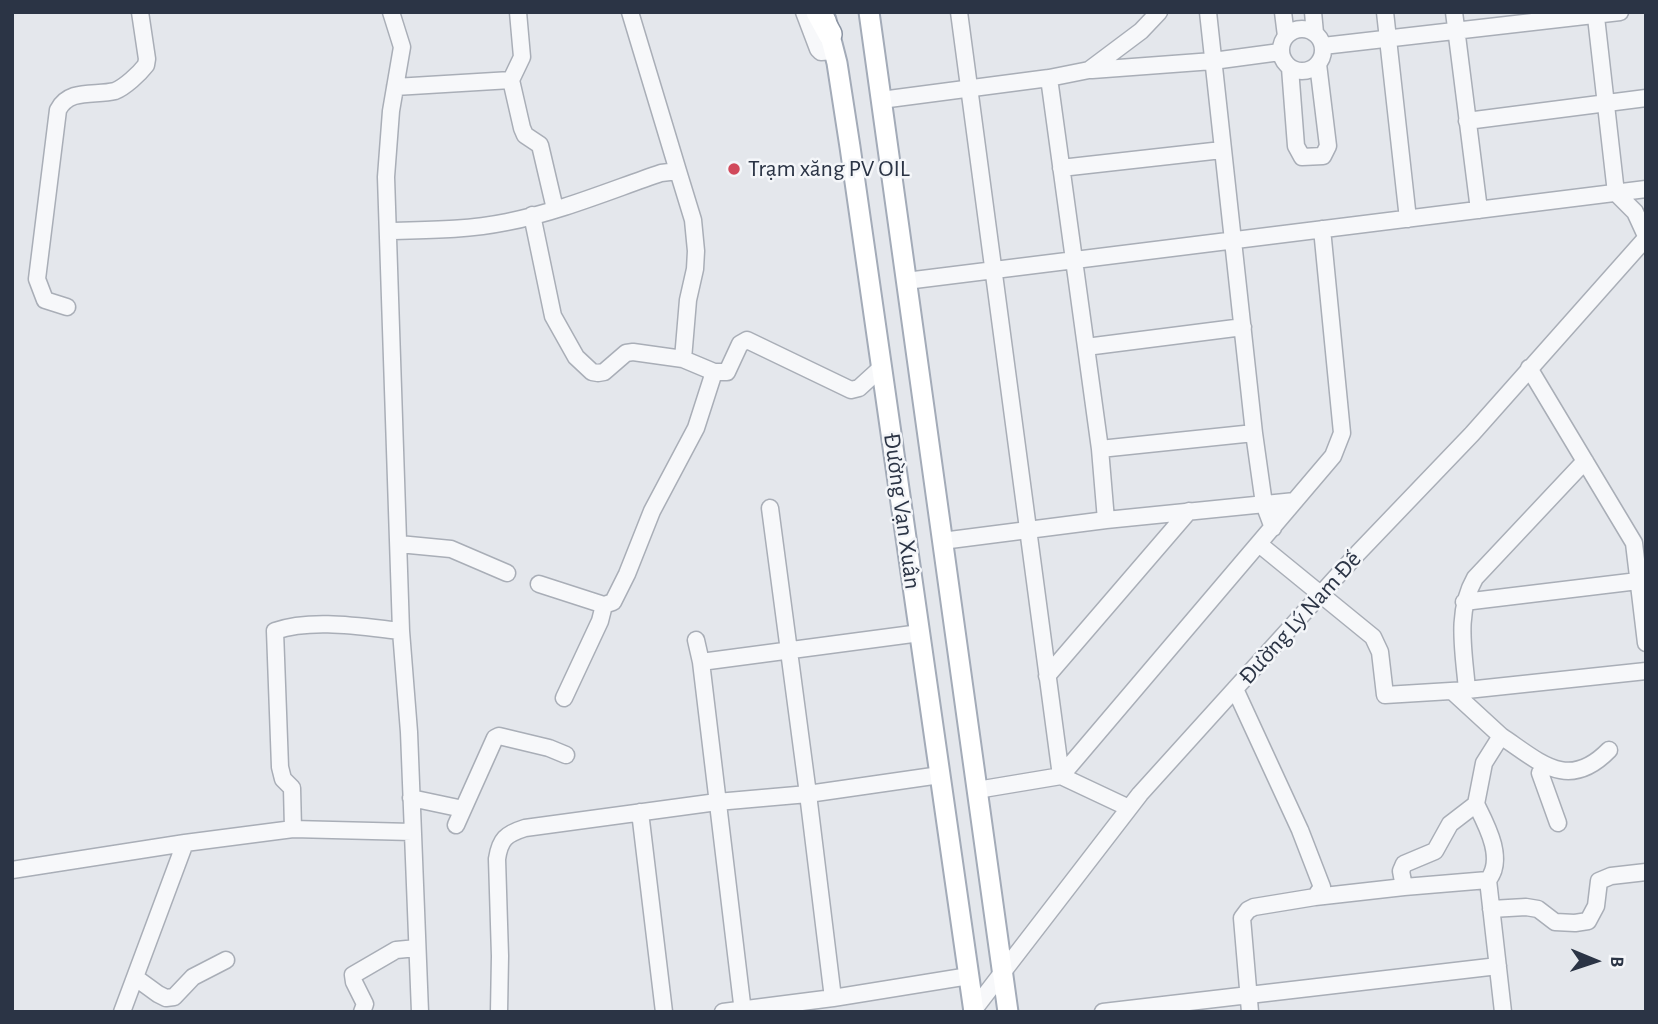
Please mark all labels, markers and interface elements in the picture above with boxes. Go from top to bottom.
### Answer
place label: Trạm xăng PV OIL [748,155,910,183]
marker: Trạm xăng PV OIL [726,161,742,177]
street label: Đường Vạn Xuân [877,431,927,591]
street label: Đường Lý Nam Đế [1233,545,1367,691]
north arrow [1560,926,1630,996]
text: B [1607,956,1626,968]

